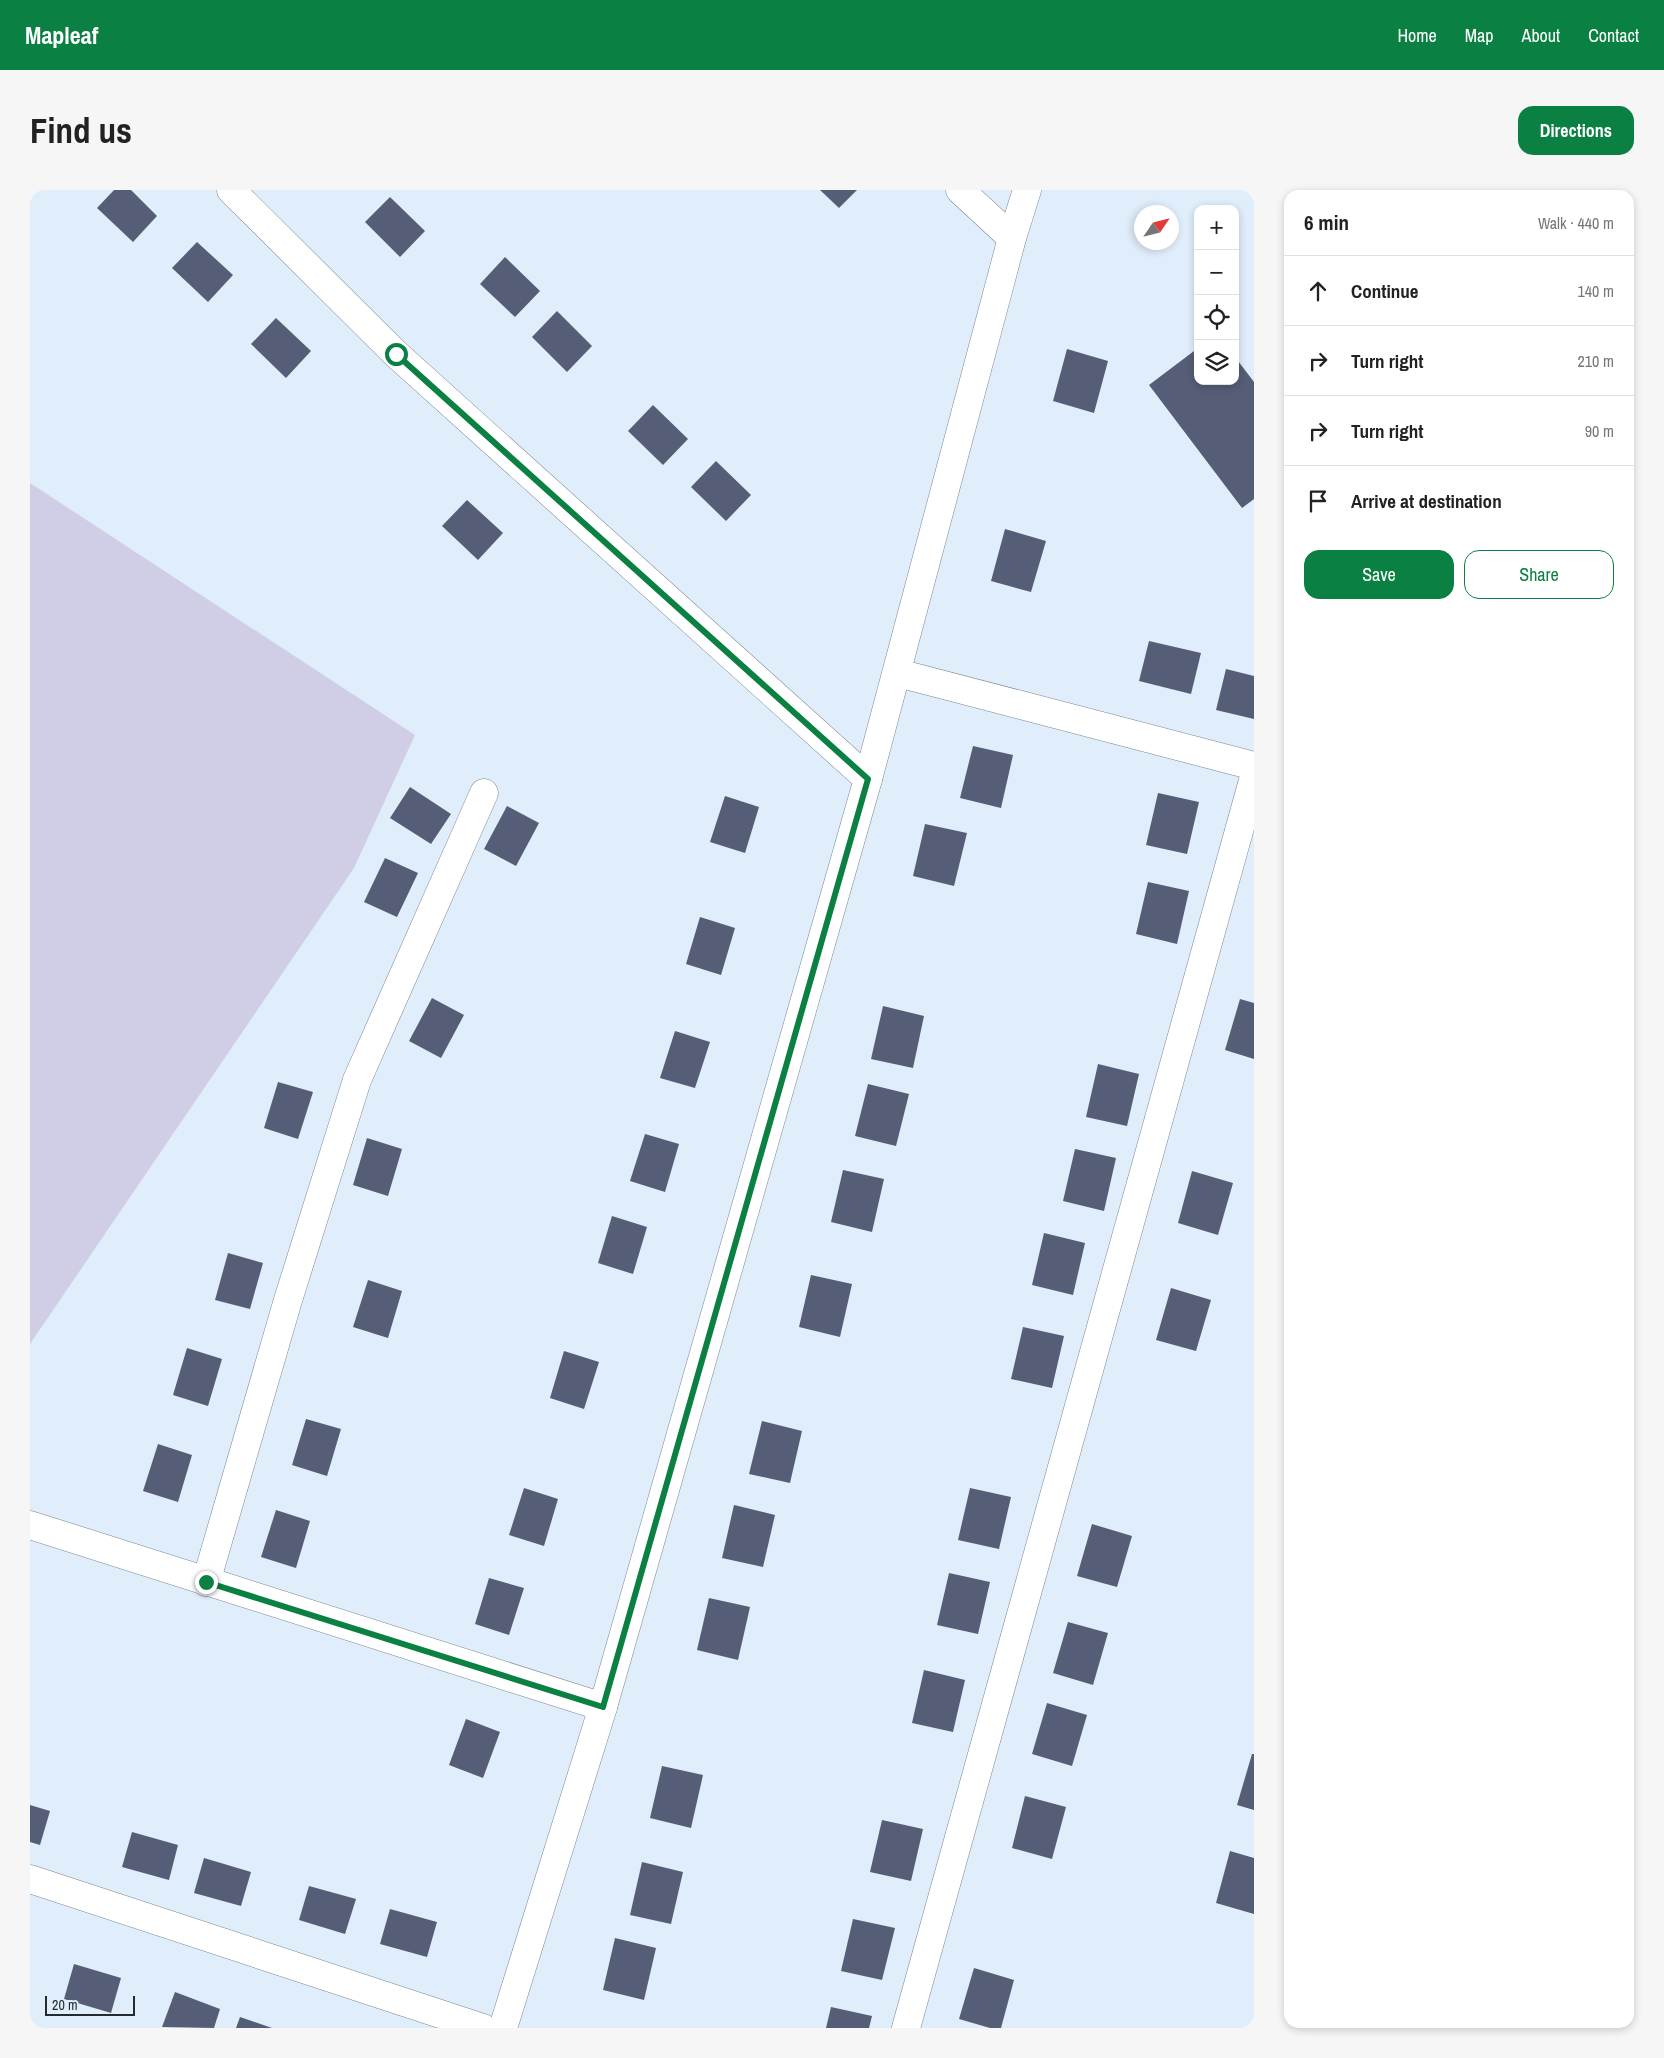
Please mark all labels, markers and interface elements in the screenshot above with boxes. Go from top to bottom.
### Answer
text: Mapleaf [25,19,98,51]
text: Home [1397,23,1437,48]
text: Map [1465,23,1494,48]
text: About [1522,23,1560,48]
text: Contact [1588,23,1639,48]
button: Directions [1518,106,1634,155]
text: Find us [30,107,132,154]
north arrow [1134,205,1179,250]
map controls [1194,205,1239,385]
button: + [1194,205,1239,250]
text: 6 min [1304,208,1349,237]
text: Walk · 440 m [1538,212,1614,234]
button: − [1194,250,1239,295]
icon: ahead [1304,277,1332,305]
text: Continue [1351,278,1419,304]
text: 140 m [1578,280,1614,302]
button: locate [1194,295,1239,340]
button: layers [1194,340,1239,385]
route start [385,343,408,366]
icon: right [1304,347,1332,375]
text: Turn right [1351,348,1423,374]
text: 210 m [1578,350,1614,372]
icon: right [1304,417,1332,445]
text: Turn right [1351,418,1423,444]
text: 90 m [1585,420,1614,442]
icon: arrive [1304,487,1332,515]
text: Arrive at destination [1351,488,1502,514]
button: Save [1304,550,1454,599]
button: Share [1464,550,1614,599]
route end [195,1571,218,1594]
scale bar [45,1993,135,2016]
text: 20 m [52,1996,78,2014]

